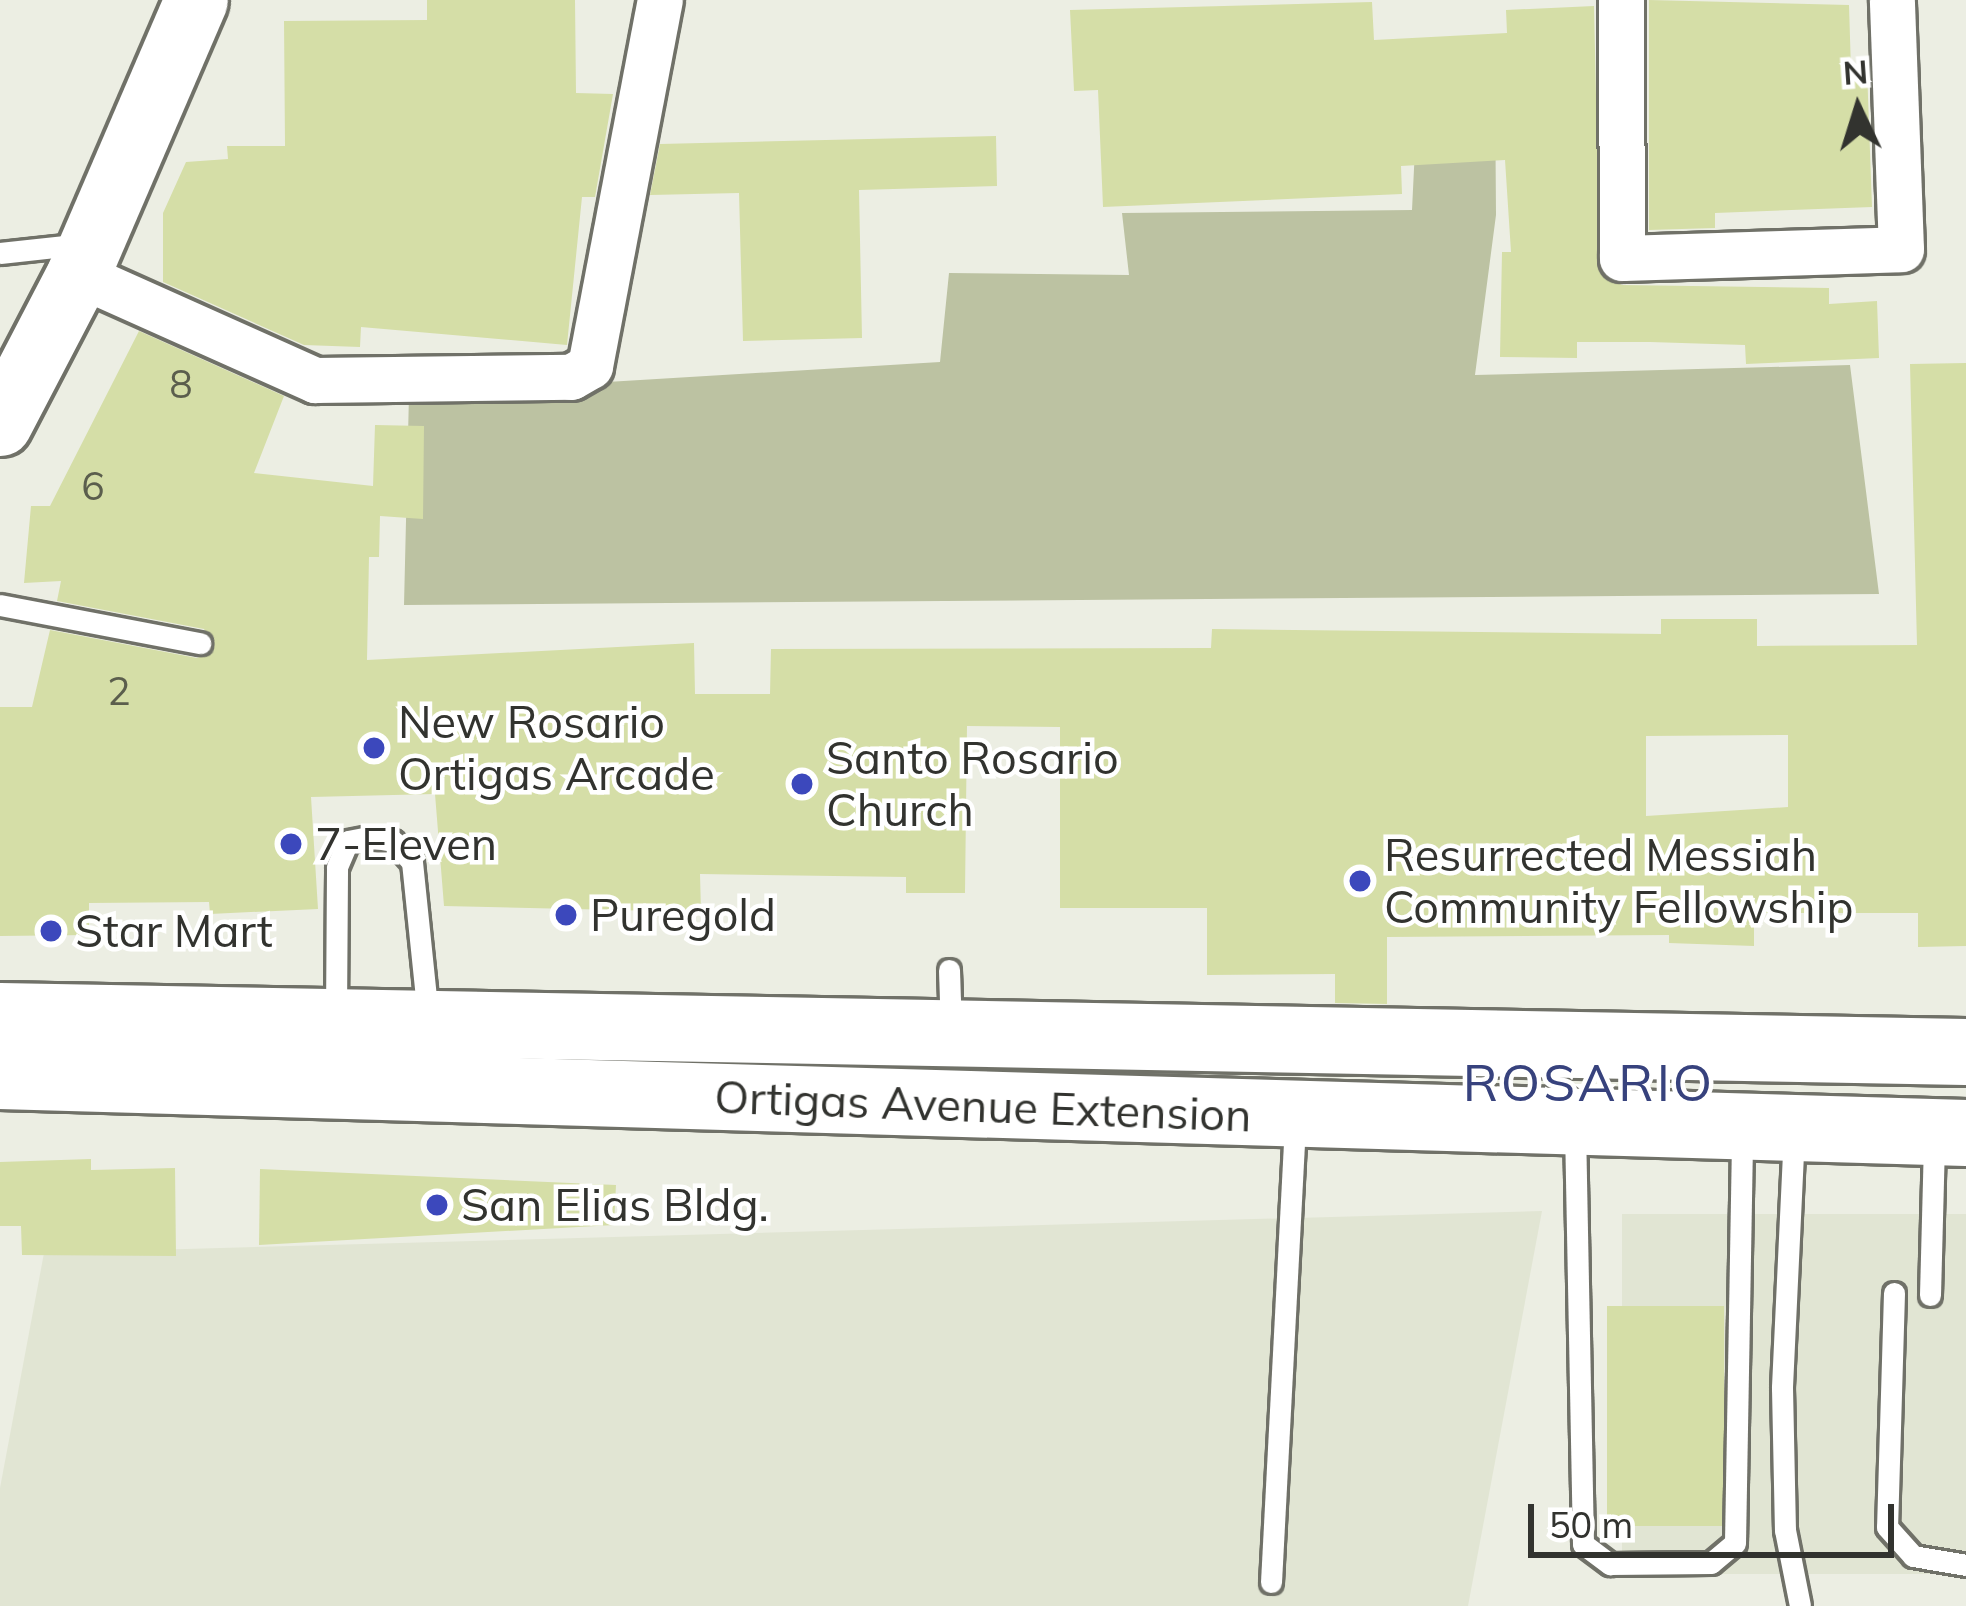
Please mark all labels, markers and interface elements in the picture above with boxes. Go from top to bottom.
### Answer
north arrow [1798,48,1918,168]
text: N [1842,50,1869,93]
house number: 8 [169,361,193,407]
house number: 6 [81,463,105,509]
house number: 2 [107,668,131,714]
place label: New Rosario Ortigas Arcade [398,695,715,801]
place label: Santo Rosario Church [826,731,1119,837]
marker: New Rosario Ortigas Arcade [361,735,387,761]
marker: Santo Rosario Church [789,771,815,797]
place label: 7-Eleven [315,817,497,871]
place label: Resurrected Messiah Community Fellowship [1384,828,1853,934]
marker: 7-Eleven [278,831,304,857]
marker: Resurrected Messiah Community Fellowship [1347,868,1373,894]
place label: Puregold [590,888,776,942]
marker: Puregold [553,902,579,928]
place label: Star Mart [75,904,273,958]
marker: Star Mart [38,918,64,944]
district label: ROSARIO [1463,1051,1715,1113]
street label: Ortigas Avenue Extension [714,1070,1252,1142]
place label: San Elias Bldg. [461,1178,769,1232]
marker: San Elias Bldg. [424,1192,450,1218]
scale bar [1534,1480,1900,1554]
text: 50 m [1549,1502,1633,1547]

